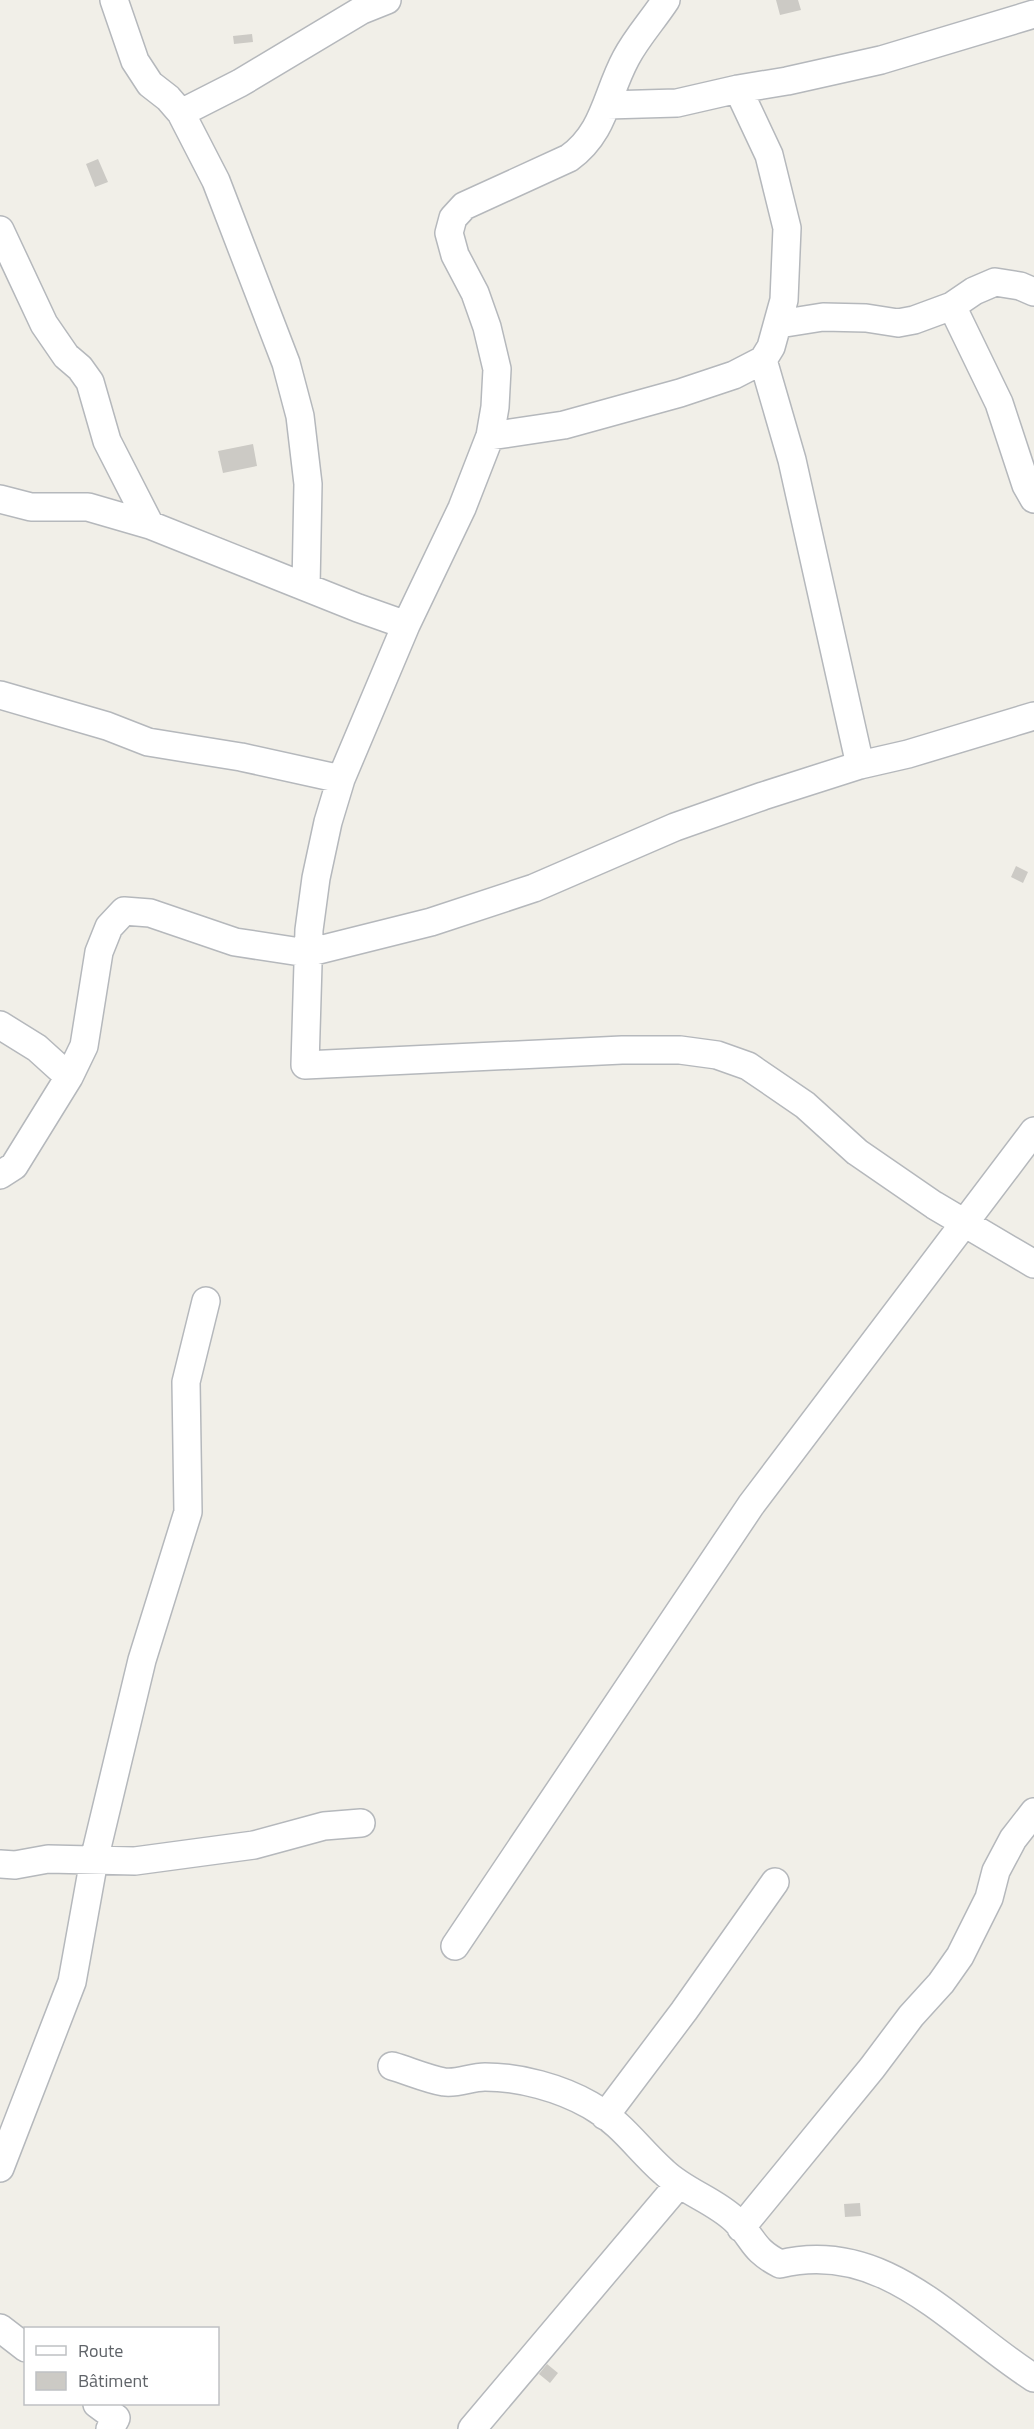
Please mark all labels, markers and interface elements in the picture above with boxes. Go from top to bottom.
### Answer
legend [24,2327,219,2405]
text: Route [78,2337,123,2364]
text: Bâtiment [78,2367,149,2394]

